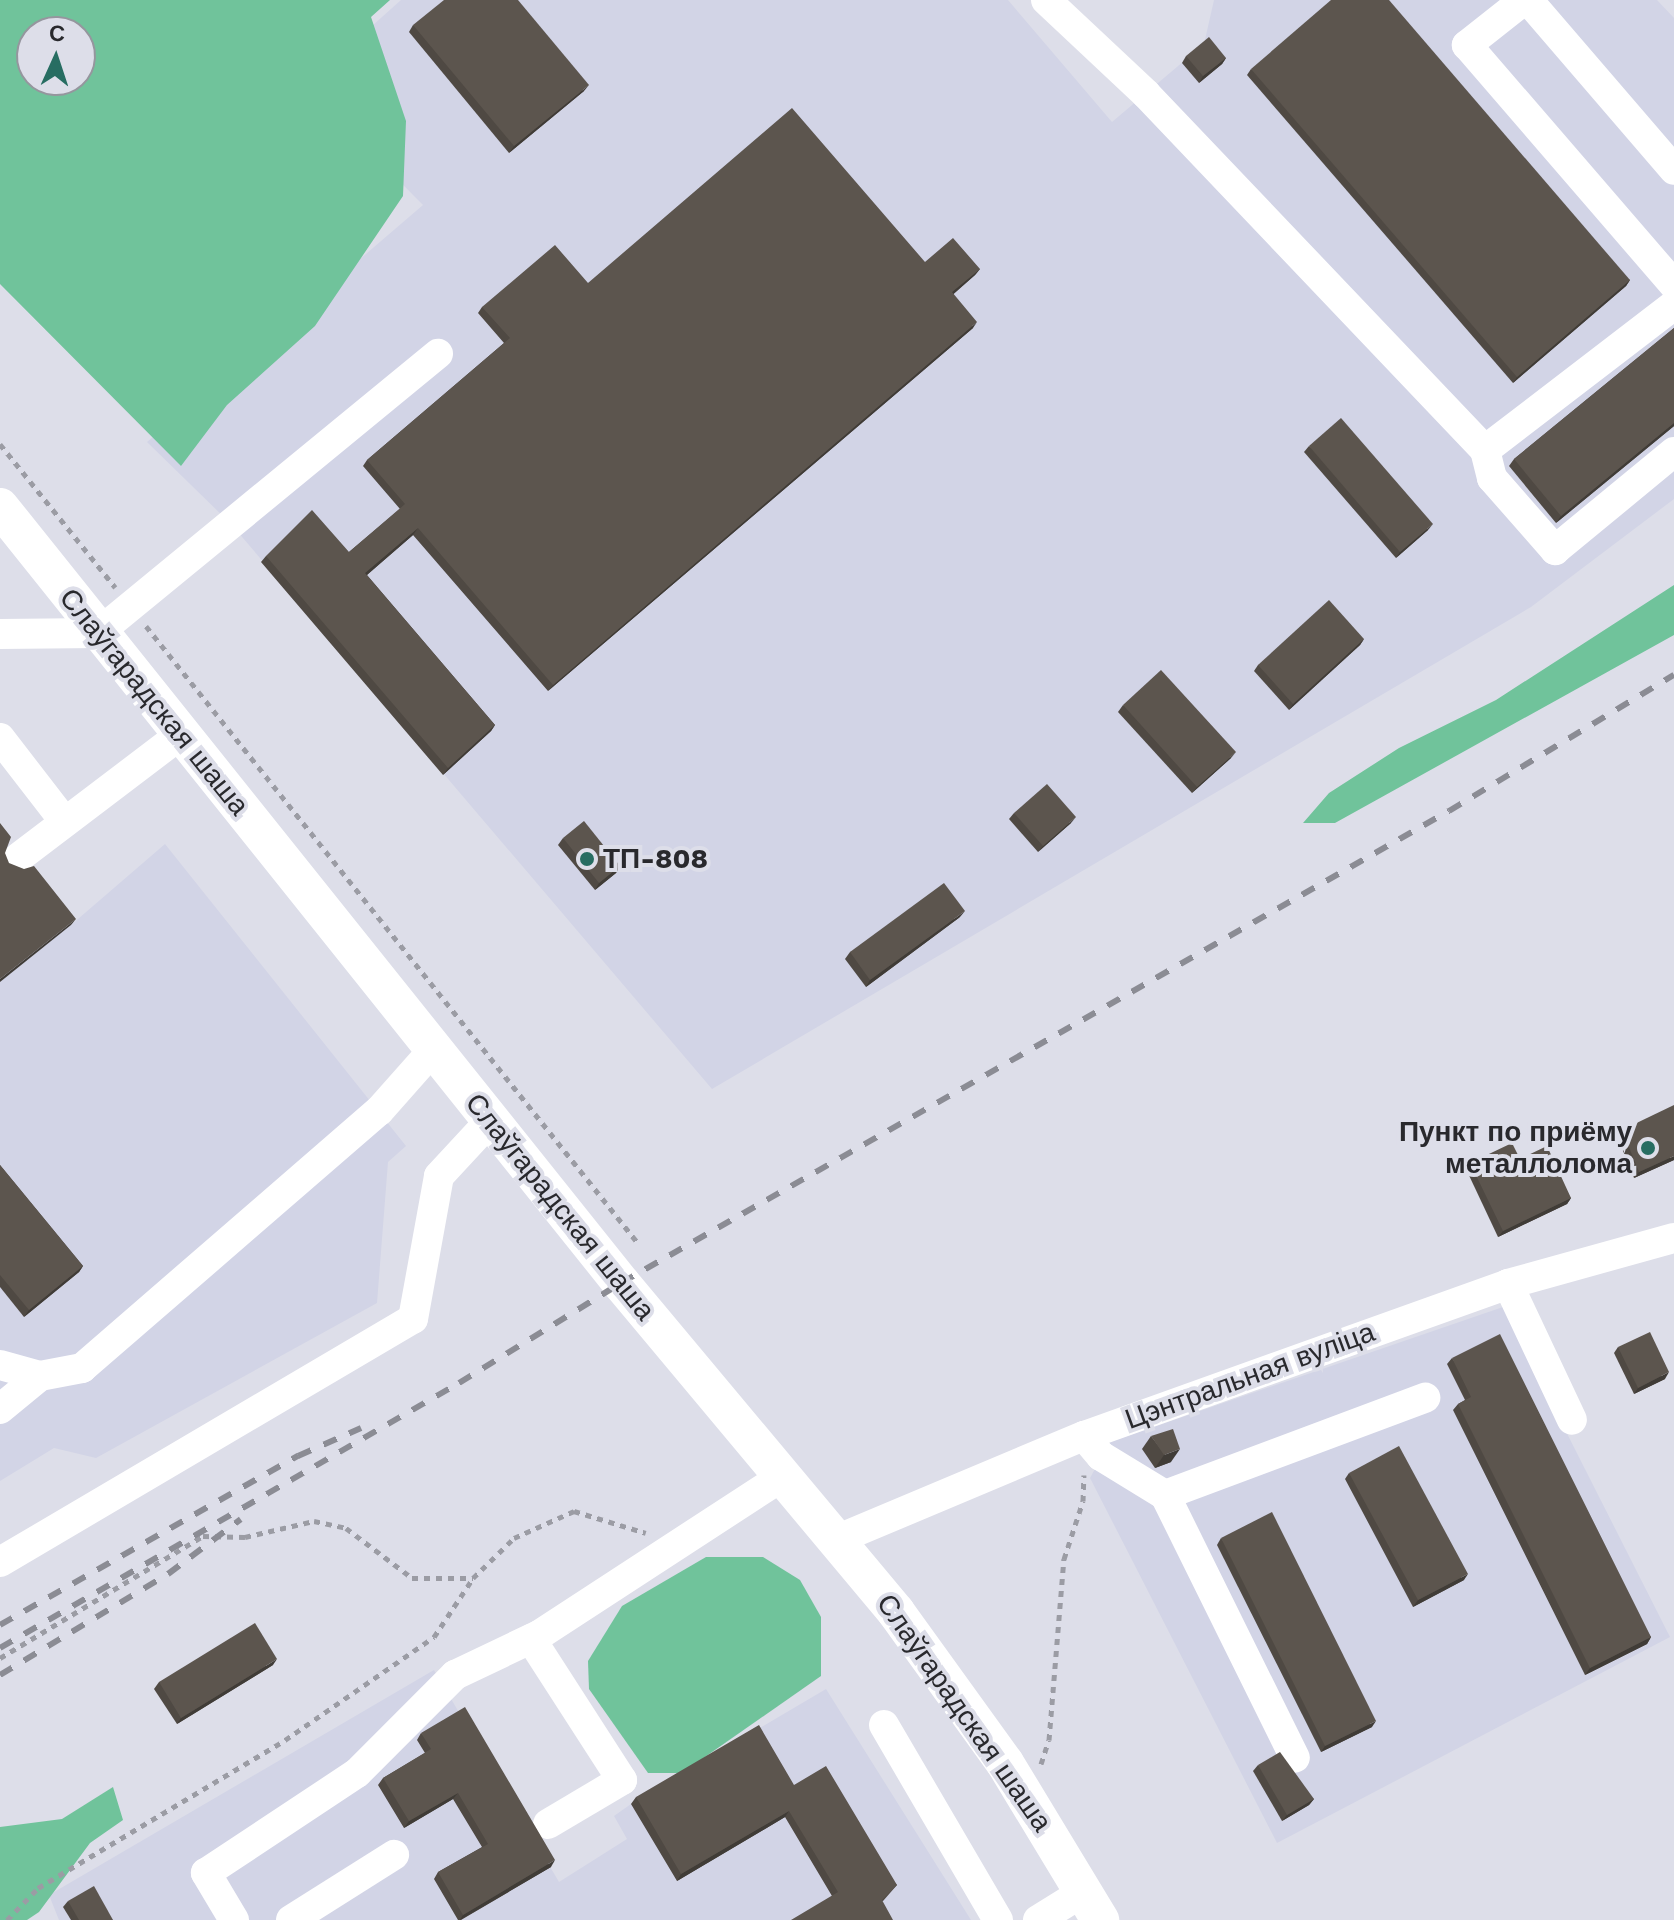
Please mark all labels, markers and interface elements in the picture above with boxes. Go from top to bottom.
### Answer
north arrow [16,16,96,96]
text: С [49,21,66,46]
street label: Слаўгарадская шаша [52,582,256,822]
place label: ТП-808 [603,842,708,876]
marker: ТП-808 [578,850,596,868]
street label: Слаўгарадская шаша [458,1087,662,1327]
place label: Пункт по приёму металлолома [1399,1115,1632,1181]
marker: Пункт по приёму металлолома [1639,1139,1657,1157]
street label: Цэнтральная вуліца [1121,1315,1379,1437]
street label: Слаўгарадская шаша [869,1588,1059,1838]

